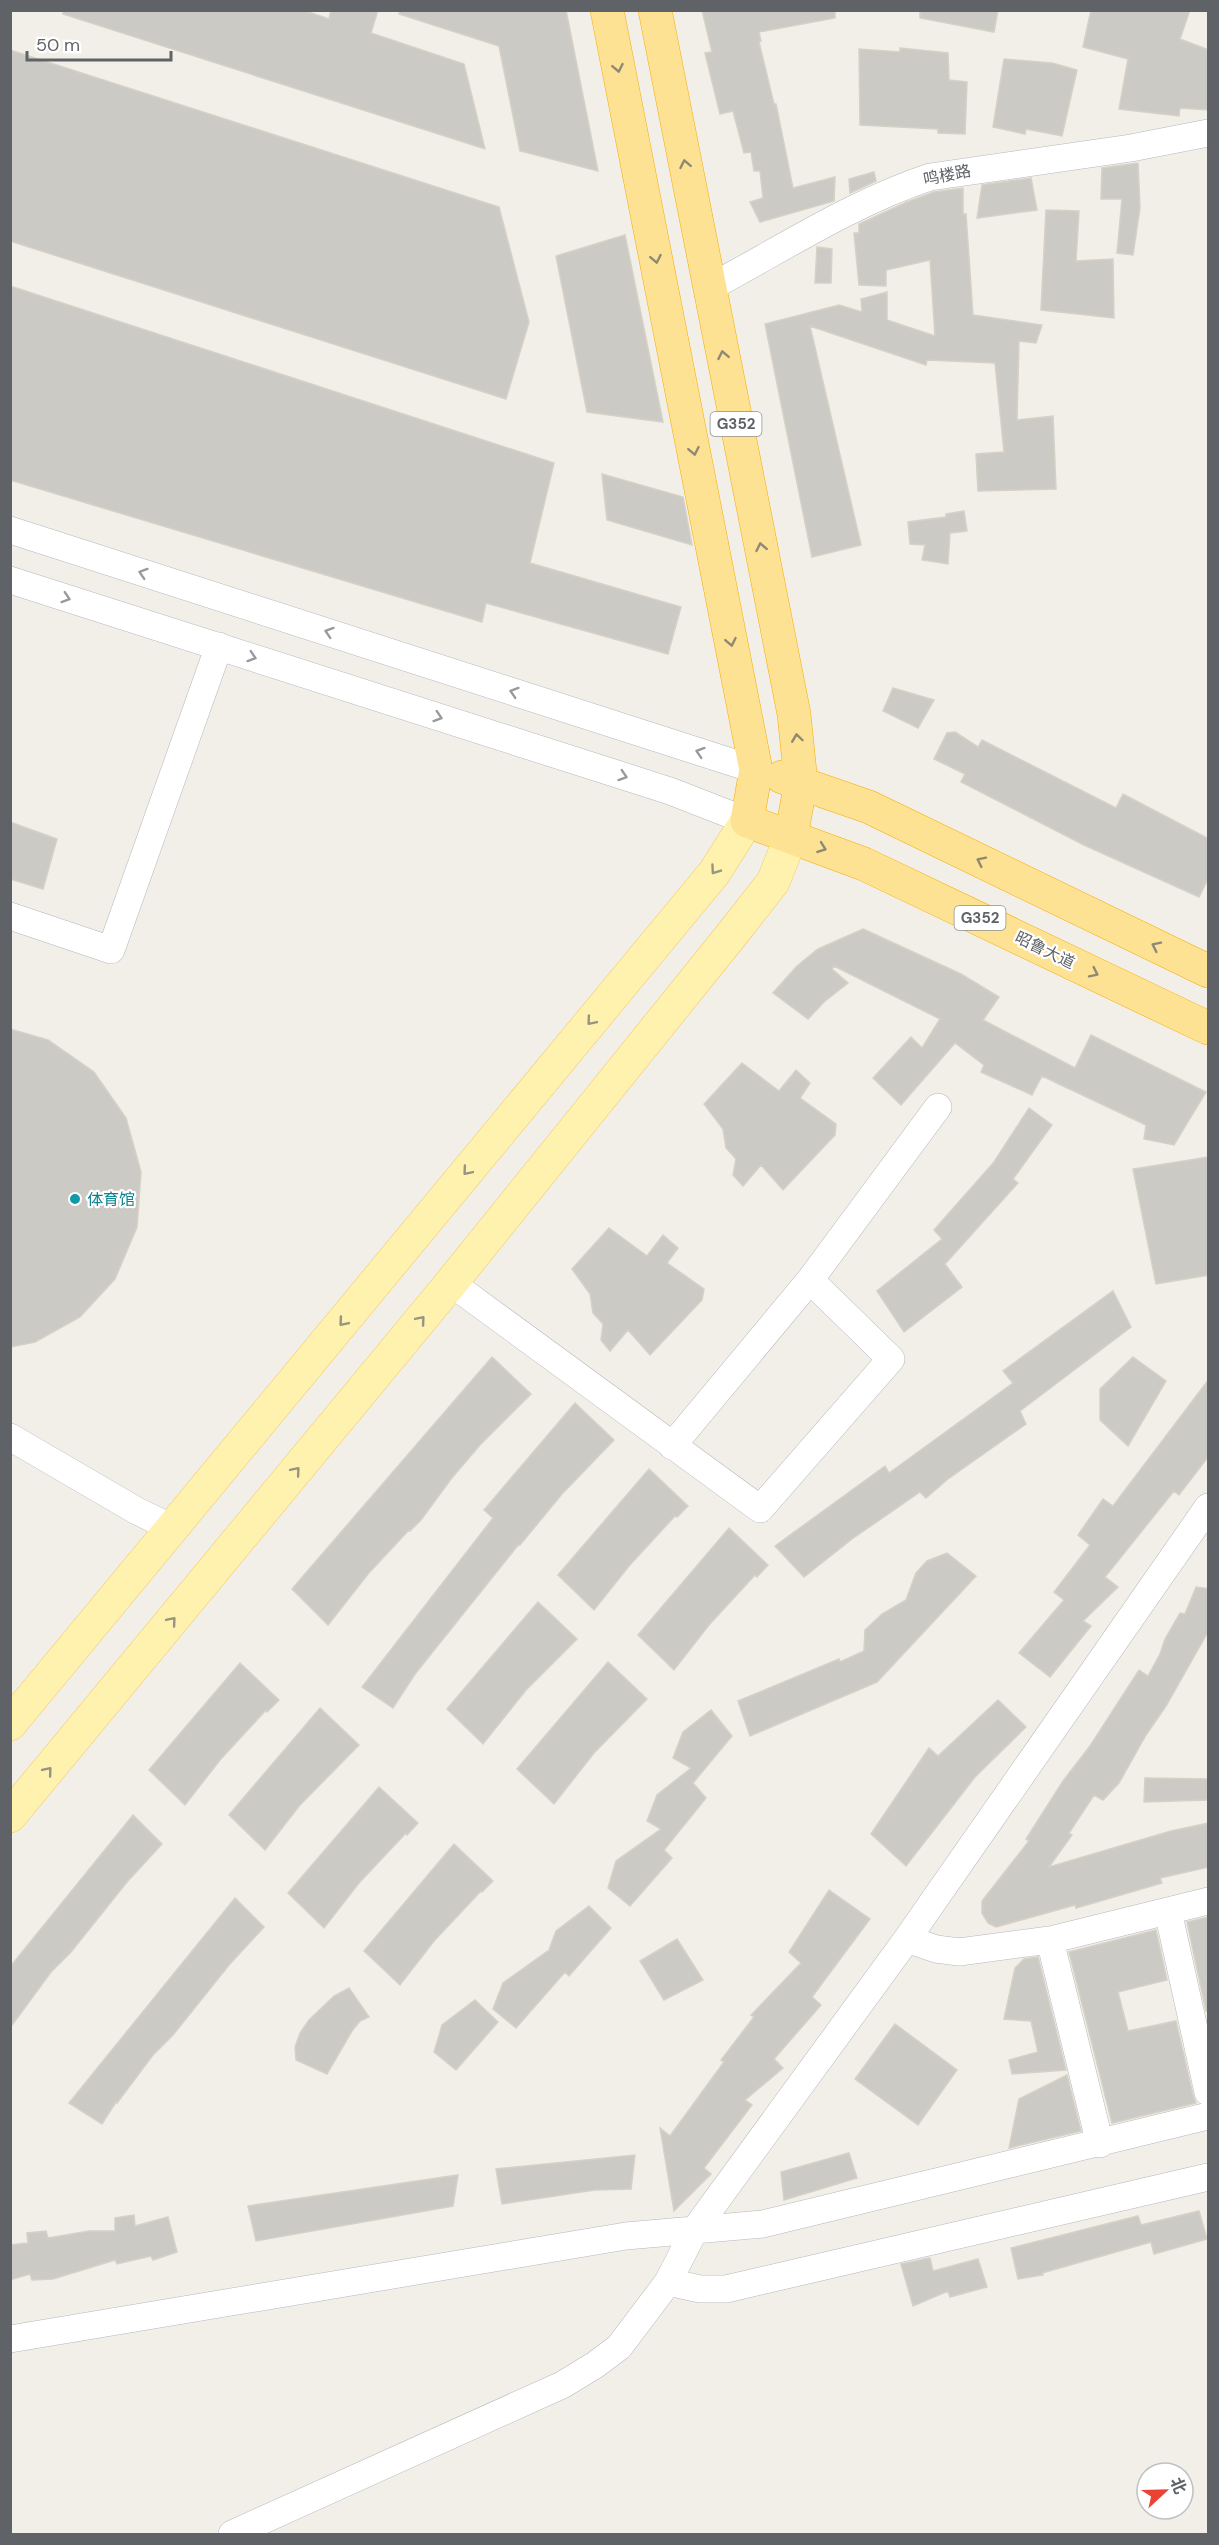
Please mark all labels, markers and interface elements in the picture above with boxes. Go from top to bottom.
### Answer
scale bar [27,24,171,62]
text: 50 m [36,33,80,57]
one-way arrow [611,63,624,73]
one-way arrow [679,159,692,169]
street label: 鸣楼路 [921,160,973,190]
one-way arrow [649,254,662,264]
one-way arrow [717,351,730,361]
road number: G352 [710,412,762,436]
one-way arrow [686,445,699,455]
one-way arrow [755,542,768,552]
one-way arrow [138,568,149,580]
one-way arrow [60,590,71,603]
one-way arrow [324,627,335,640]
one-way arrow [724,637,737,647]
one-way arrow [246,650,257,662]
one-way arrow [509,687,520,699]
one-way arrow [432,709,443,722]
one-way arrow [792,733,804,743]
one-way arrow [695,746,706,759]
one-way arrow [617,769,628,781]
one-way arrow [816,841,827,853]
one-way arrow [976,856,987,868]
one-way arrow [711,864,722,875]
road number: G352 [954,906,1006,930]
street label: 昭鲁大道 [1012,927,1078,973]
one-way arrow [1151,941,1162,953]
one-way arrow [1088,966,1099,978]
one-way arrow [587,1014,598,1025]
one-way arrow [463,1165,474,1176]
place label: 体育馆 [87,1189,135,1210]
marker: 体育馆 [68,1192,82,1206]
one-way arrow [339,1315,350,1326]
one-way arrow [413,1316,424,1327]
one-way arrow [289,1467,300,1478]
one-way arrow [165,1617,176,1628]
one-way arrow [40,1767,51,1778]
north arrow [1135,2461,1195,2521]
text: 北 [1166,2474,1191,2497]

